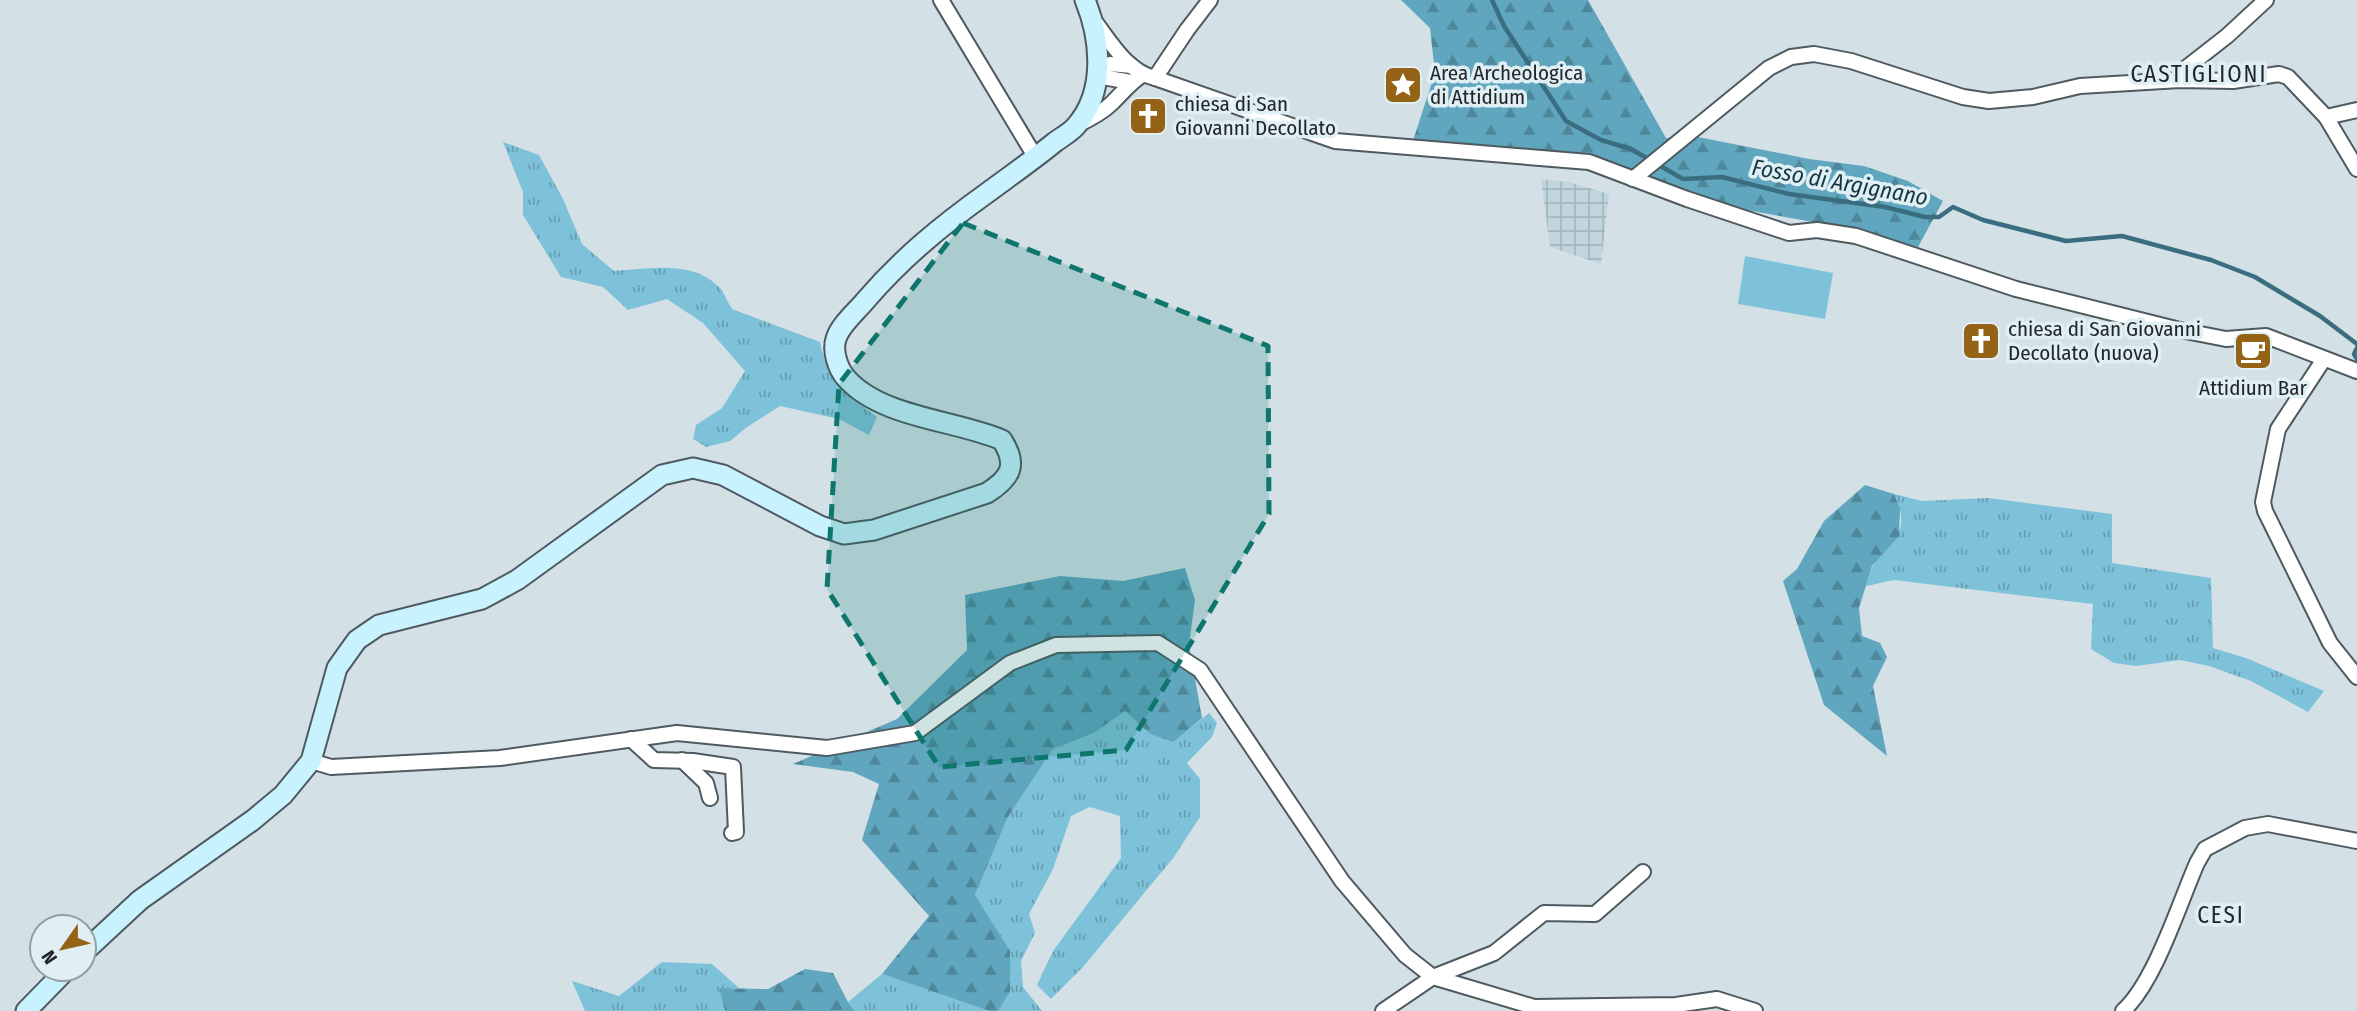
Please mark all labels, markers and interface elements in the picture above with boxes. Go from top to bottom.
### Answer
place label: Area Archeologica di Attidium [1430,60,1583,110]
district label: CASTIGLIONI [2130,60,2268,88]
place icon: Area Archeologica di Attidium [1382,64,1424,106]
place label: chiesa di San Giovanni Decollato [1175,91,1336,141]
church icon: chiesa di San Giovanni Decollato [1127,95,1169,137]
water label: Fosso di Argignano [1750,153,1930,211]
place label: chiesa di San Giovanni Decollato (nuova) [2008,316,2201,366]
church icon: chiesa di San Giovanni Decollato (nuova) [1960,320,2002,362]
cafe icon: Attidium Bar [2232,330,2274,372]
place label: Attidium Bar [2199,375,2308,401]
district label: CESI [2197,901,2245,929]
north arrow [28,913,98,983]
text: N [37,946,62,968]

